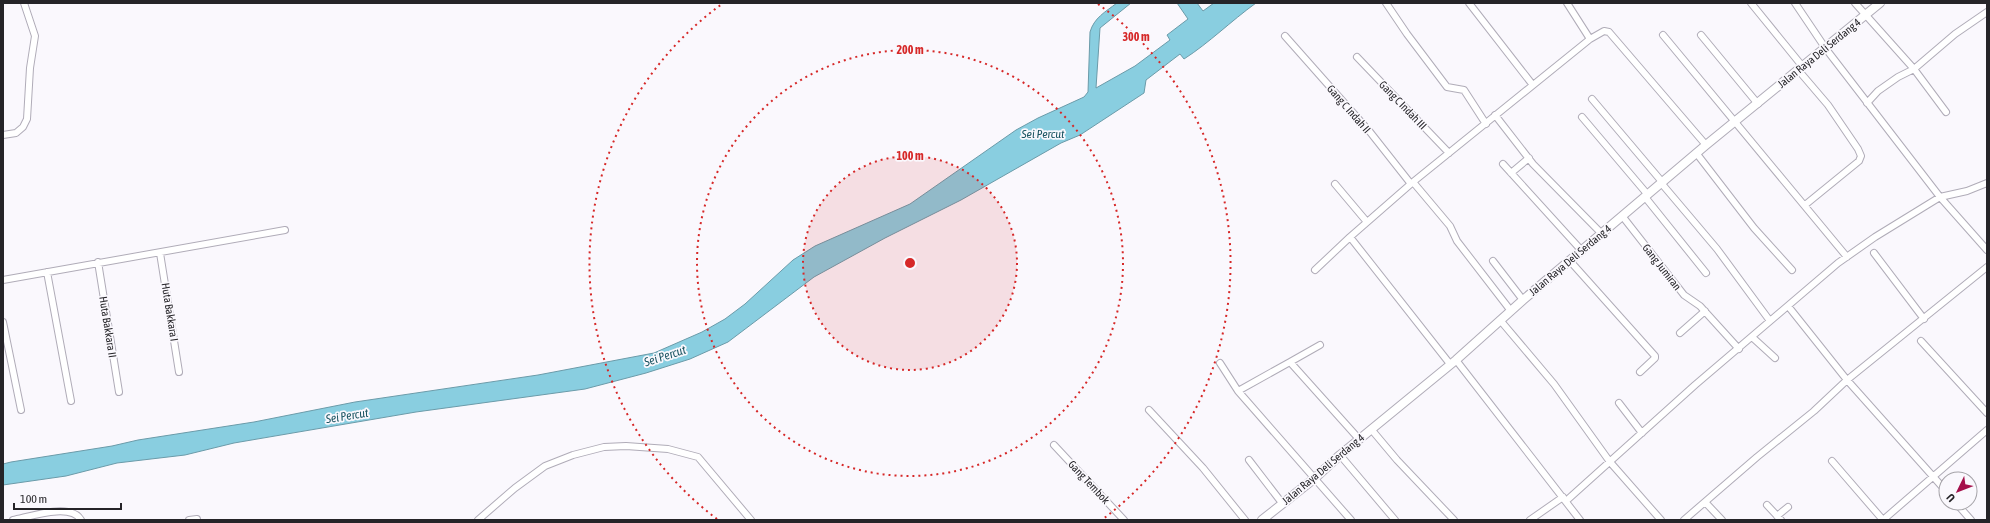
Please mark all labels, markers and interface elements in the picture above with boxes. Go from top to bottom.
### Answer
street label: Jalan Raya Deli Serdang 4 [1775,16,1863,90]
text: 300 m [1122,30,1150,44]
text: 200 m [896,43,924,57]
street label: Gang C Indah III [1377,78,1429,132]
street label: Gang C Indah II [1325,82,1373,136]
water label: Sei Percut [1021,127,1065,141]
text: 100 m [896,149,924,163]
street label: Jalan Raya Deli Serdang 4 [1527,222,1613,298]
street label: Gang Jumiran [1640,242,1684,292]
centre of rings [903,256,917,270]
street label: Huta Bakkara I [159,282,181,342]
street label: Huta Bakkara II [97,296,119,358]
water label: Sei Percut [641,343,688,370]
water label: Sei Percut [324,406,370,426]
street label: Jalan Raya Deli Serdang 4 [1280,431,1366,507]
street label: Gang Tembok [1066,458,1112,506]
north arrow [1938,471,1978,511]
scale bar [14,485,121,511]
text: U [1944,491,1957,504]
text: 100 m [20,492,47,506]

